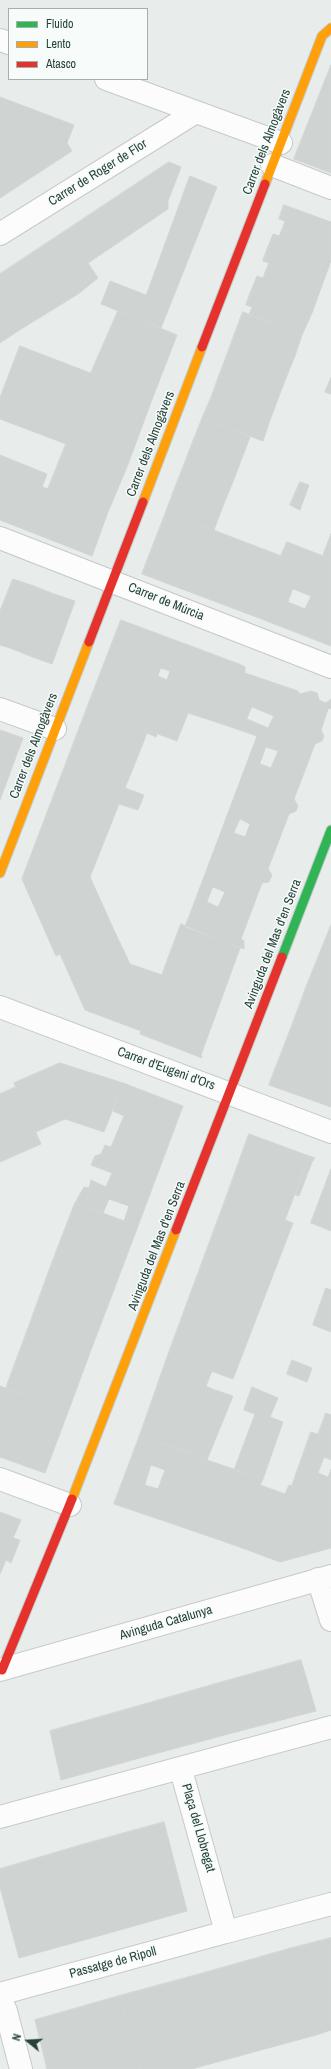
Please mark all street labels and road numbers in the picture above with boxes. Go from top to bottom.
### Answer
street label: Carrer dels Almogàvers [240,87,294,197]
street label: Carrer de Roger de Flor [46,136,150,210]
street label: Carrer dels Almogàvers [124,389,178,499]
street label: Carrer de Múrcia [126,580,206,624]
street label: Carrer dels Almogàvers [7,691,61,801]
street label: Avinguda del Mas d'en Serra [241,877,305,1011]
street label: Carrer d'Eugeni d'Ors [115,1044,217,1094]
street label: Avinguda del Mas d'en Serra [125,1179,189,1313]
street label: Avinguda Catalunya [118,1602,214,1644]
street label: Plaça del Llobregat [178,1782,218,1874]
street label: Passatge de Ripoll [68,1944,158,1982]

